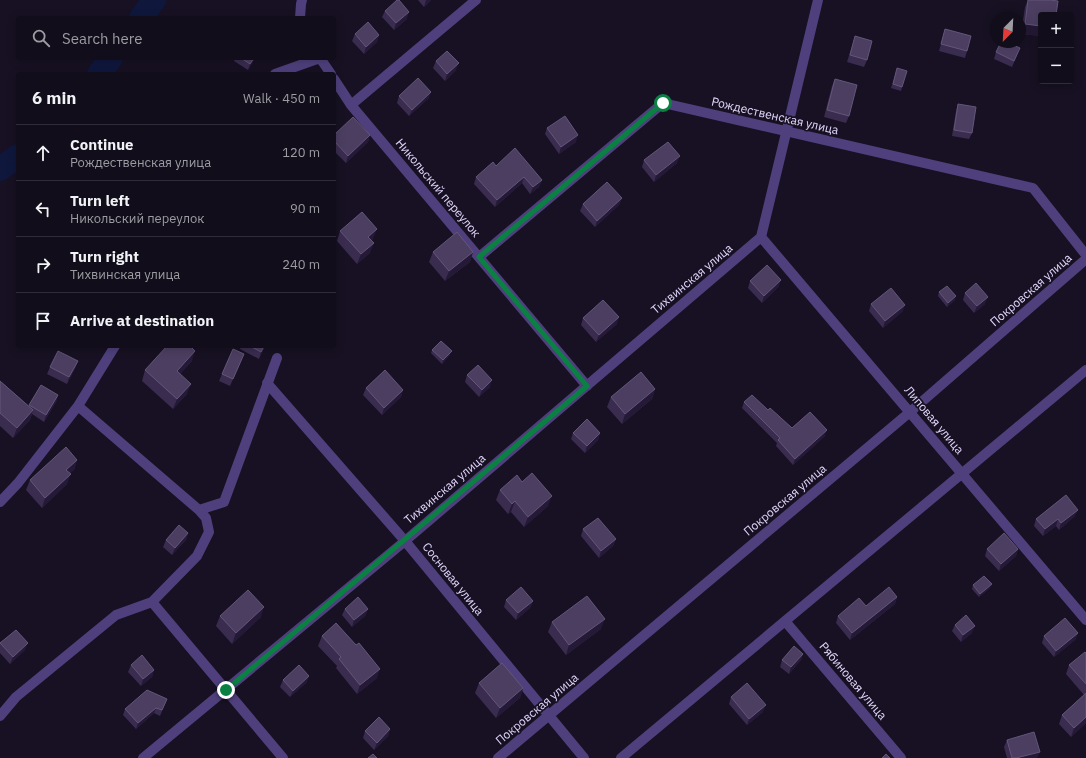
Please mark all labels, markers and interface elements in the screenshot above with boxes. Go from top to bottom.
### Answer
north arrow [990,12,1026,48]
map controls [1038,12,1074,84]
button: + [1038,12,1074,48]
search box [16,16,336,60]
icon: search [30,27,52,49]
text: Search here [62,29,142,48]
button: − [1038,48,1074,84]
text: 6 min [32,87,76,109]
text: Walk · 450 m [243,90,320,107]
route start [654,94,672,112]
street label: Рождественская улица [710,94,841,138]
text: Continue [70,135,134,154]
street label: Никольский переулок [393,135,484,240]
icon: ahead [32,142,54,164]
text: 120 m [282,144,320,161]
text: Рождественская улица [70,154,211,171]
text: Turn left [70,191,130,210]
icon: left [32,198,54,220]
text: 90 m [290,200,320,217]
text: Никольский переулок [70,210,204,227]
street label: Тихвинская улица [648,240,736,317]
text: Turn right [70,247,139,266]
street label: Покровская улица [987,250,1075,329]
icon: right [32,254,54,276]
text: 240 m [282,256,320,273]
text: Тихвинская улица [70,266,180,283]
icon: arrive [32,310,54,332]
text: Arrive at destination [70,311,214,330]
street label: Липовая улица [902,383,968,457]
street label: Тихвинская улица [401,450,489,527]
street label: Покровская улица [740,460,830,539]
street label: Сосновая улица [419,539,488,619]
street label: Рябиновая улица [817,639,891,723]
street label: Покровская улица [492,669,582,748]
route end [217,681,235,699]

